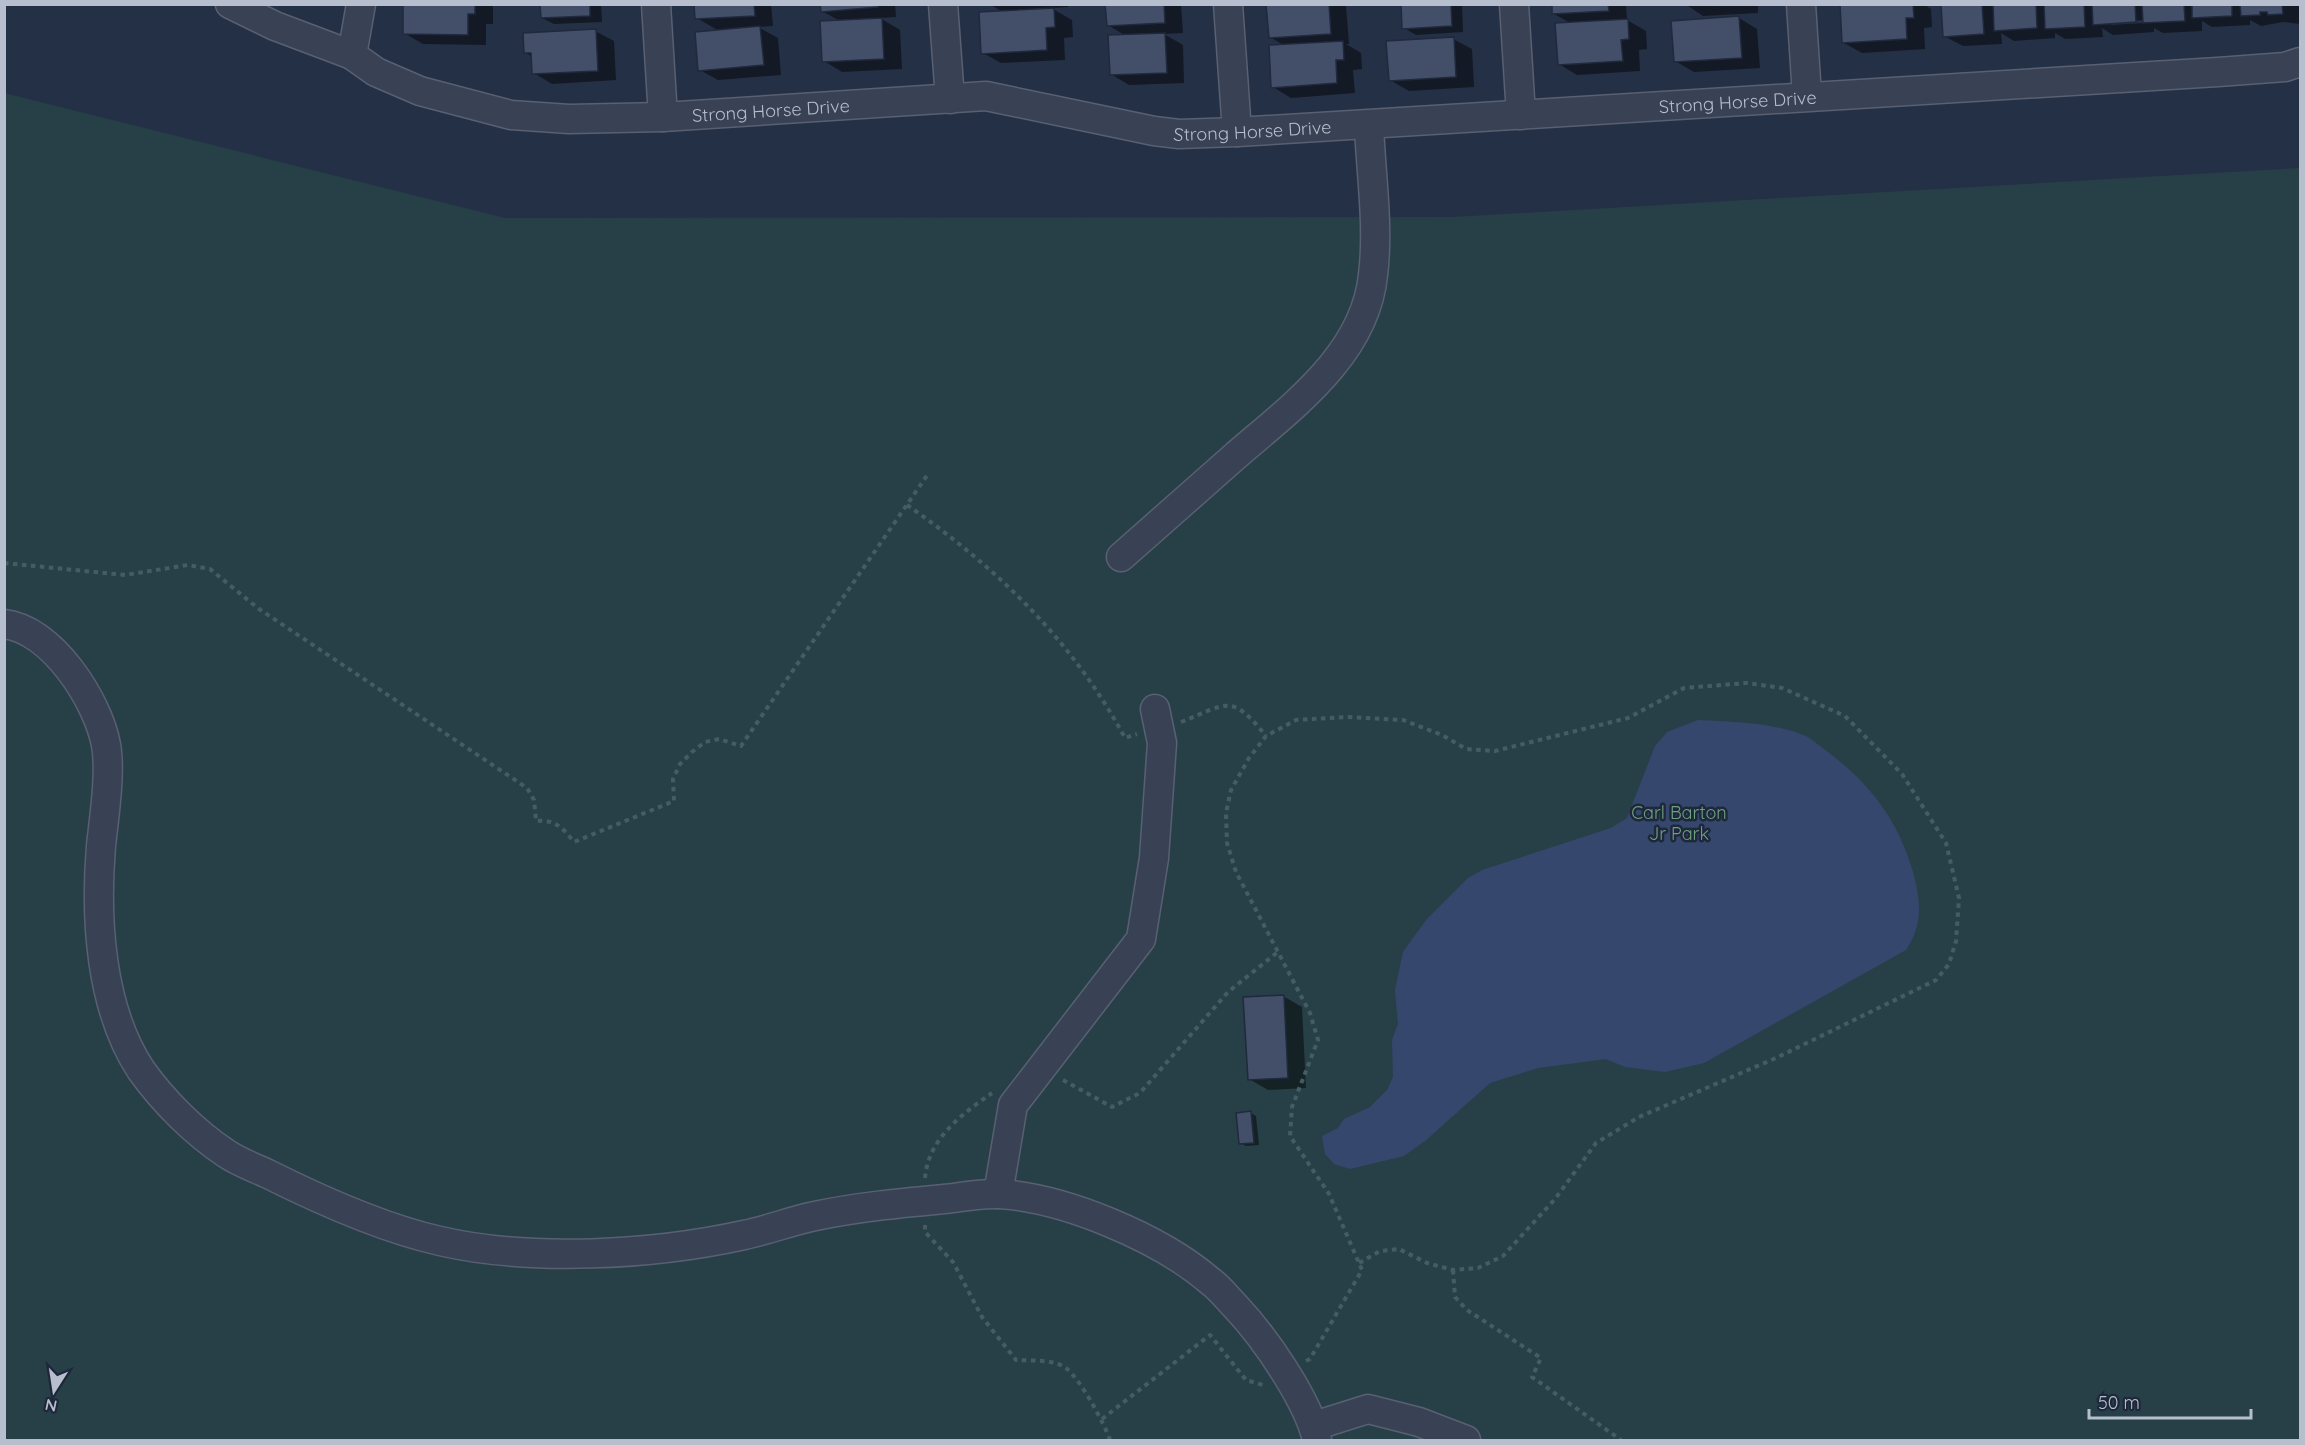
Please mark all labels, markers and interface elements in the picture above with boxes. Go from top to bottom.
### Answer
street label: Strong Horse Drive [1658,85,1817,118]
street label: Strong Horse Drive [691,93,850,127]
street label: Strong Horse Drive [1172,115,1332,146]
park label: Carl Barton Jr Park [1631,801,1727,845]
north arrow [24,1361,84,1421]
scale bar [2089,1382,2251,1420]
text: 50 m [2098,1391,2140,1414]
text: N [43,1395,59,1417]

